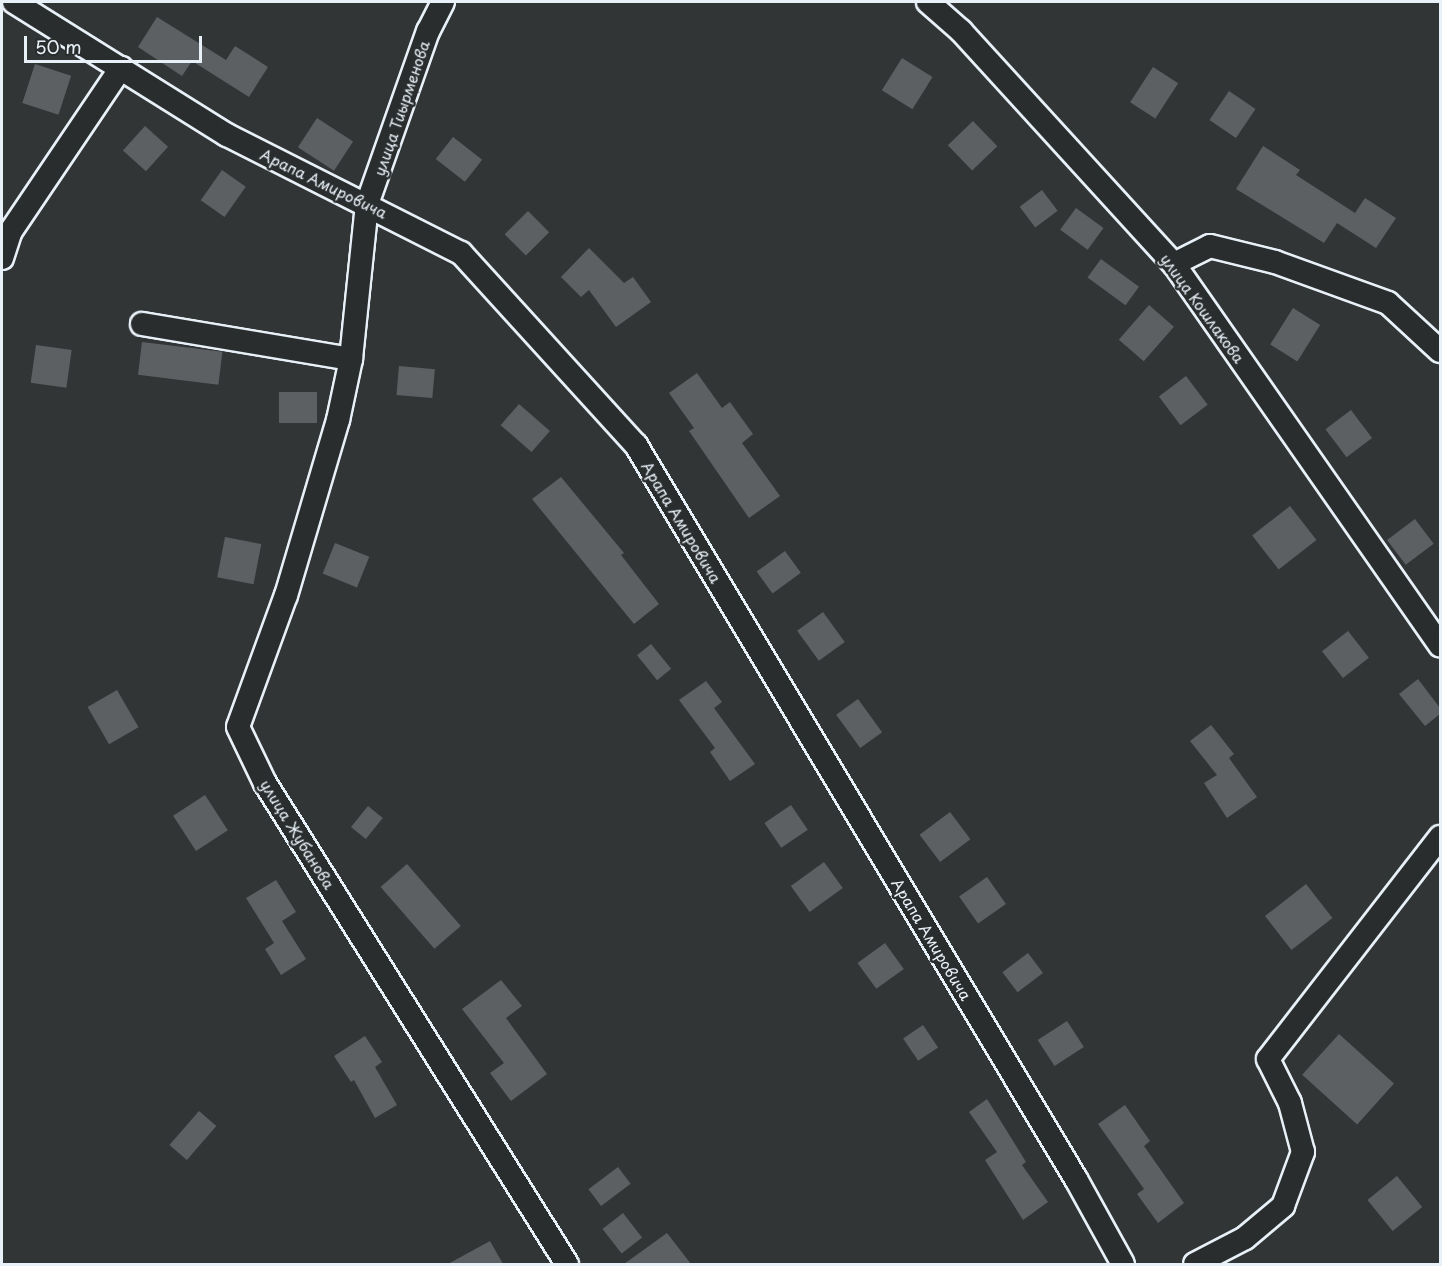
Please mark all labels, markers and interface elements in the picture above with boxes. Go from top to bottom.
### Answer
scale bar [27,24,206,62]
text: 50 m [35,33,82,60]
street label: улица Тиырменова [369,38,433,178]
street label: Арапа Амировича [257,144,391,222]
street label: улица Кошлакова [1157,249,1249,367]
street label: Арапа Амировича [638,458,726,586]
street label: улица Жубанова [257,776,339,892]
street label: Арапа Амировича [888,875,976,1003]

